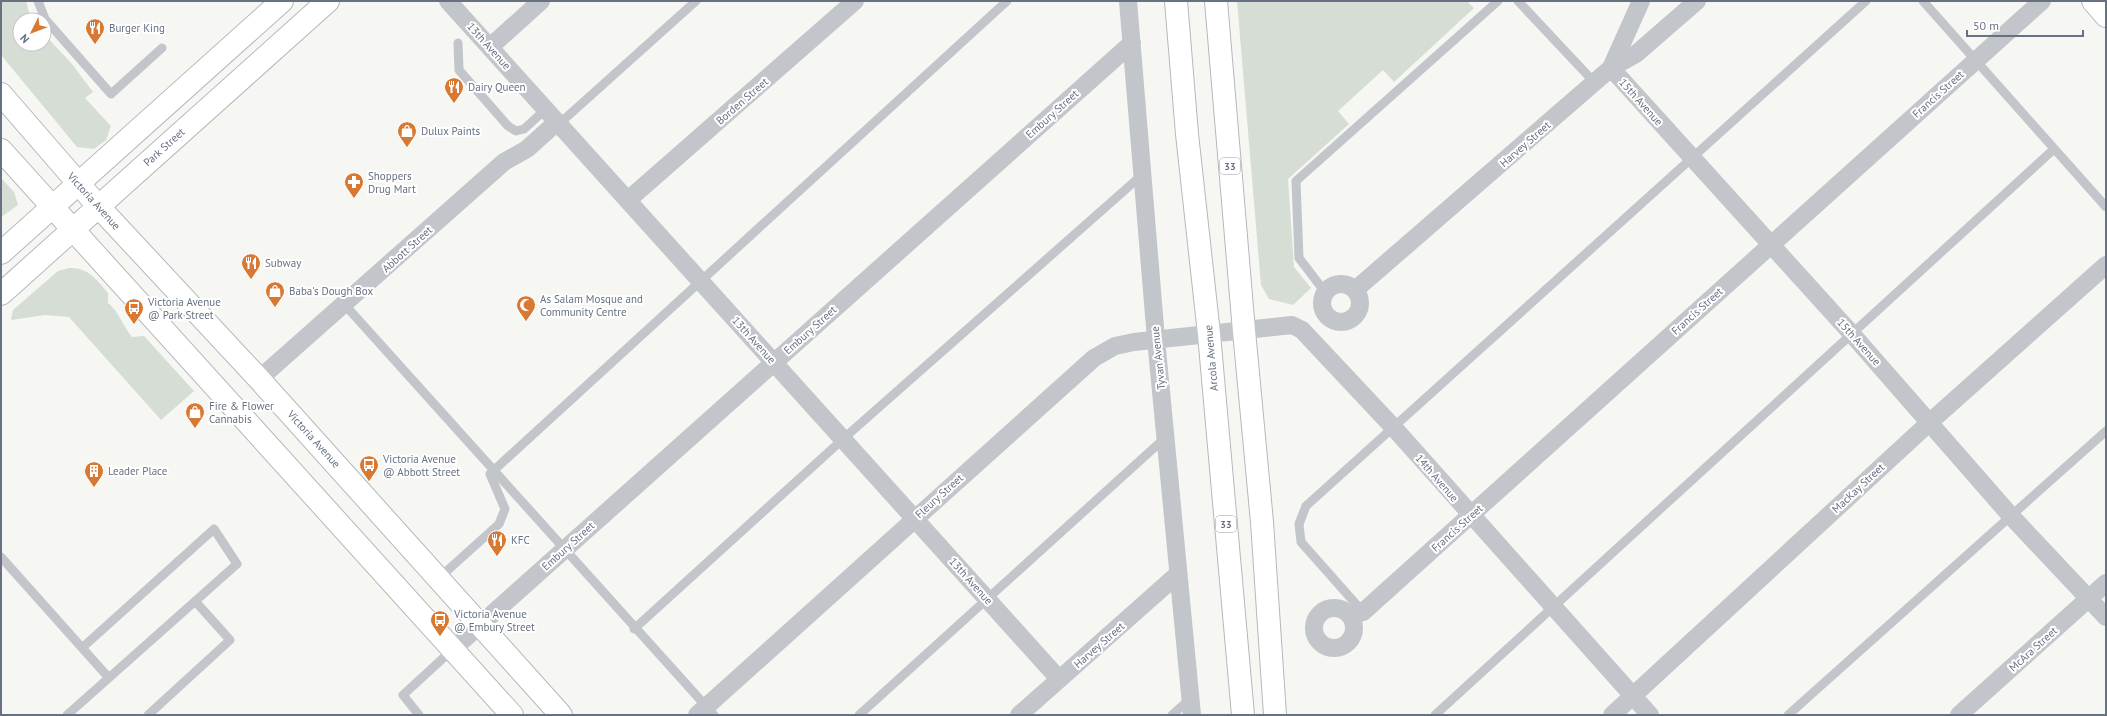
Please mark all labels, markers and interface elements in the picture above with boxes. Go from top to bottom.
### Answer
north arrow [12,12,52,52]
scale bar [1967,12,2083,38]
restaurant icon: Burger King [84,17,106,45]
text: 50 m [1973,18,1999,33]
street label: 13th Avenue [464,20,514,73]
place label: Burger King [109,21,165,35]
text: N [17,31,32,46]
street label: Francis Street [1909,67,1967,121]
street label: Borden Street [713,74,771,127]
restaurant icon: Dairy Queen [443,76,465,104]
street label: 15th Avenue [1616,76,1666,129]
place label: Dairy Queen [468,80,526,94]
street label: Embury Street [1023,86,1081,141]
street label: Harvey Street [1497,118,1554,170]
shop icon: Dulux Paints [396,120,418,148]
place label: Dulux Paints [421,124,480,138]
street label: Park Street [140,125,188,169]
road number: 33 [1220,158,1240,174]
street label: Victoria Avenue [64,169,124,233]
place label: Shoppers Drug Mart [368,169,416,196]
pharmacy icon: Shoppers Drug Mart [343,171,365,199]
street label: Abbott Street [379,223,435,275]
restaurant icon: Subway [240,252,262,280]
place label: Subway [265,256,302,270]
shop icon: Baba's Dough Box [264,280,286,308]
place label: Baba's Dough Box [289,284,373,298]
street label: Francis Street [1668,284,1726,338]
place label: As Salam Mosque and Community Centre [540,292,643,319]
mosque icon: As Salam Mosque and Community Centre [515,294,537,322]
place label: Victoria Avenue @ Park Street [147,295,221,322]
bus stop icon: Victoria Avenue @ Park Street [123,297,145,325]
street label: Embury Street [781,302,839,357]
street label: 13th Avenue [729,314,779,367]
street label: 15th Avenue [1834,316,1884,369]
street label: Arcola Avenue [1201,324,1221,392]
street label: Tyvan Avenue [1148,325,1168,390]
place label: Fire & Flower Cannabis [209,399,274,426]
shop icon: Fire & Flower Cannabis [184,401,206,429]
street label: Victoria Avenue [284,407,344,471]
street label: 14th Avenue [1412,451,1462,505]
place label: Victoria Avenue @ Abbott Street [382,452,460,479]
bus stop icon: Victoria Avenue @ Abbott Street [358,454,380,482]
building icon: Leader Place [83,460,105,488]
street label: MacKay Street [1829,460,1887,516]
place label: Leader Place [108,464,168,478]
street label: Fleury Street [912,471,966,521]
street label: Francis Street [1428,501,1486,555]
road number: 33 [1216,516,1236,532]
street label: Embury Street [539,518,597,573]
restaurant icon: KFC [486,529,508,557]
place label: KFC [511,533,530,547]
street label: 13th Avenue [946,555,996,608]
place label: Victoria Avenue @ Embury Street [453,607,535,634]
bus stop icon: Victoria Avenue @ Embury Street [429,609,451,637]
street label: Harvey Street [1071,619,1128,671]
street label: McAra Street [2006,623,2060,674]

